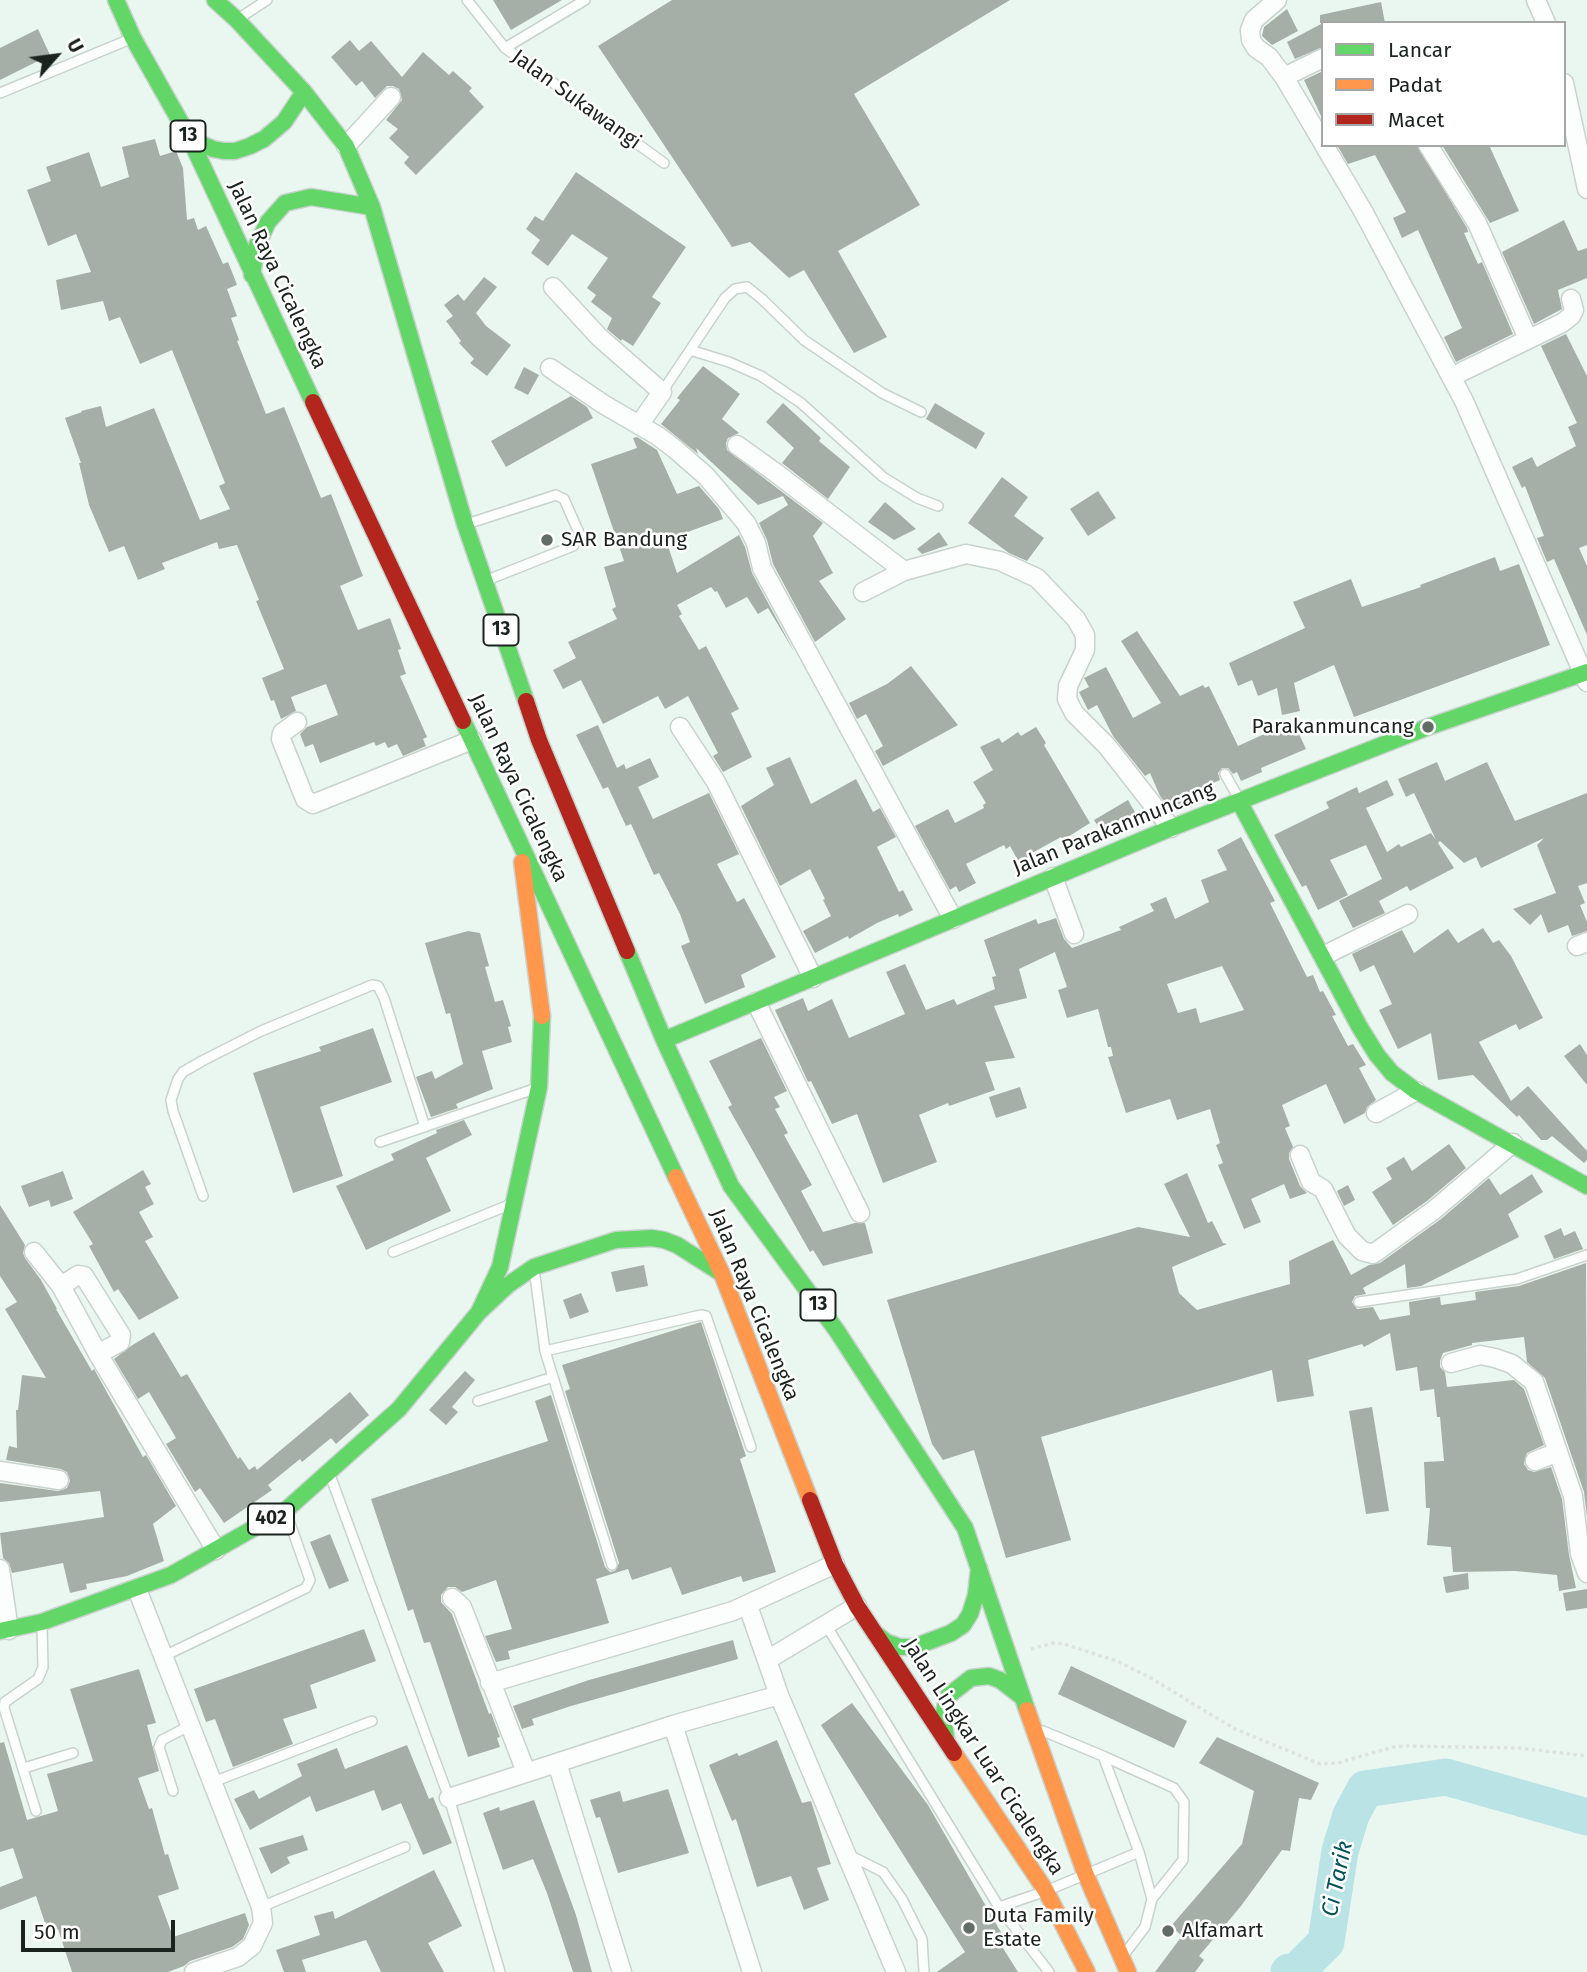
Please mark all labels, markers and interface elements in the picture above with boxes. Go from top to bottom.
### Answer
north arrow [21,21,91,91]
legend [1321,21,1566,147]
text: U [62,35,88,57]
text: Lancar [1388,37,1451,63]
street label: Jalan Sukawangi [506,45,646,155]
text: Padat [1388,72,1442,98]
text: Macet [1388,107,1444,133]
road number: 13 [170,120,206,152]
street label: Jalan Raya Cicalengka [222,177,332,373]
place label: SAR Bandung [561,527,687,553]
marker: SAR Bandung [539,532,555,548]
road number: 13 [484,614,518,646]
street label: Jalan Raya Cicalengka [463,690,573,886]
place label: Parakanmuncang [1252,714,1414,740]
marker: Parakanmuncang [1420,719,1436,735]
street label: Jalan Parakanmuncang [1009,777,1219,881]
street label: Jalan Raya Cicalengka [704,1205,804,1405]
road number: 13 [800,1289,836,1320]
road number: 402 [248,1504,294,1534]
street label: Jalan Lingkar Luar Cicalengka [897,1634,1069,1880]
water label: Ci Tarik [1317,1839,1359,1919]
place label: Duta Family Estate [983,1903,1094,1953]
scale bar [24,1906,178,1950]
place label: Alfamart [1182,1918,1263,1944]
text: 50 m [34,1919,80,1945]
marker: Duta Family Estate [961,1920,977,1936]
marker: Alfamart [1160,1923,1176,1939]

